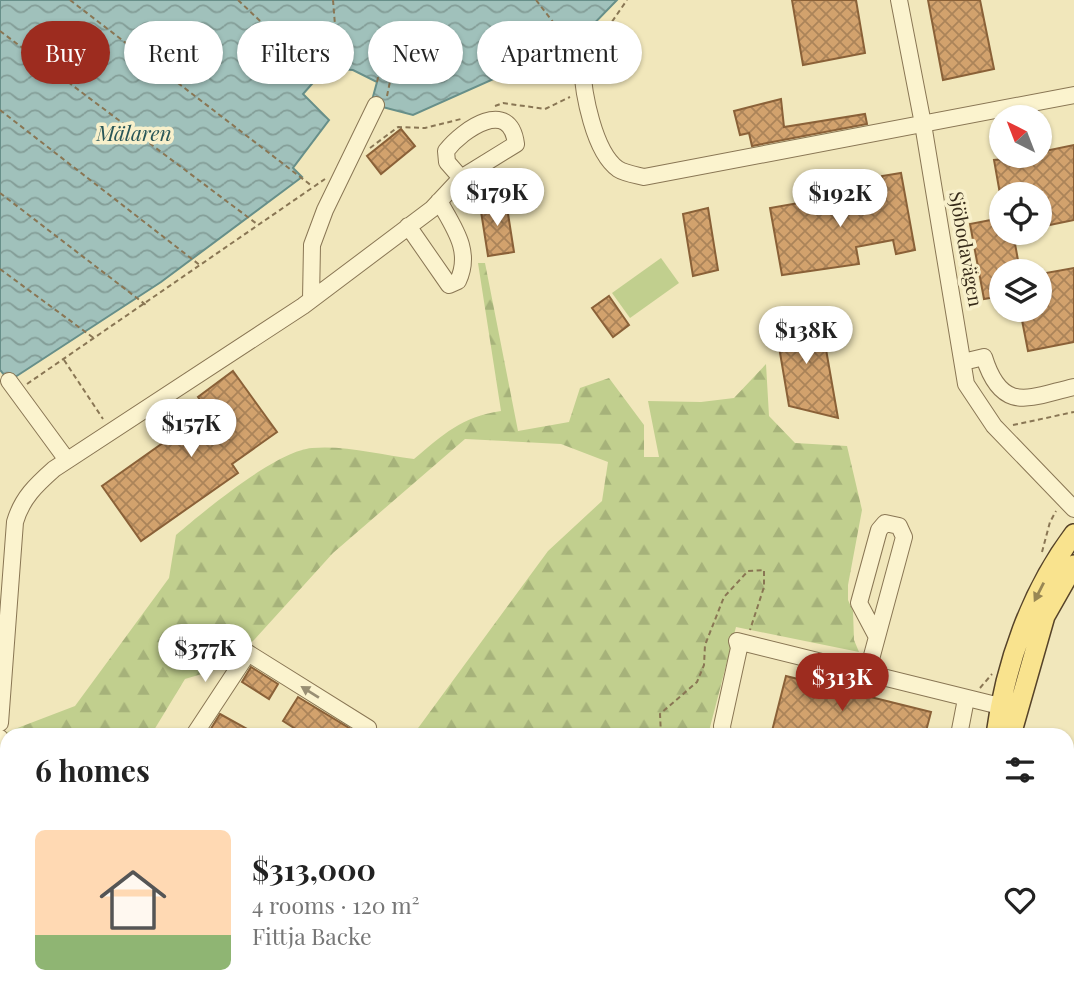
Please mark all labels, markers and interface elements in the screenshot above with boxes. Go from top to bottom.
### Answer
chip: Buy [21,21,110,84]
chip: Rent [124,21,223,84]
chip: Filters [237,21,354,84]
chip: New [368,21,463,84]
chip: Apartment [477,21,642,84]
north arrow [989,105,1052,168]
map controls [989,105,1052,322]
water label: Mälaren [95,118,172,146]
pin: $179K [448,168,546,228]
pin: $192K [791,170,889,229]
text: $179K [466,175,528,206]
text: $192K [808,176,872,207]
button: locate [989,182,1052,245]
street label: Sjöbodavägen [944,189,990,309]
button: layers [989,259,1052,322]
pin: $138K [757,306,855,366]
text: $138K [775,313,837,344]
pin: $157K [142,400,240,459]
text: $157K [161,406,221,437]
one-way arrow [1033,582,1044,602]
pin: $377K [156,624,254,684]
text: $377K [174,631,236,662]
pin: $313K [793,654,891,713]
text: $313K [812,660,872,691]
one-way arrow [300,685,319,698]
text: 6 homes [35,750,150,790]
icon: filters [1001,751,1039,789]
text: $313,000 [252,849,376,889]
icon: home [91,858,175,942]
icon: heart [1001,881,1039,919]
text: 4 rooms · 120 m² [252,889,420,920]
text: Fittja Backe [252,920,372,951]

